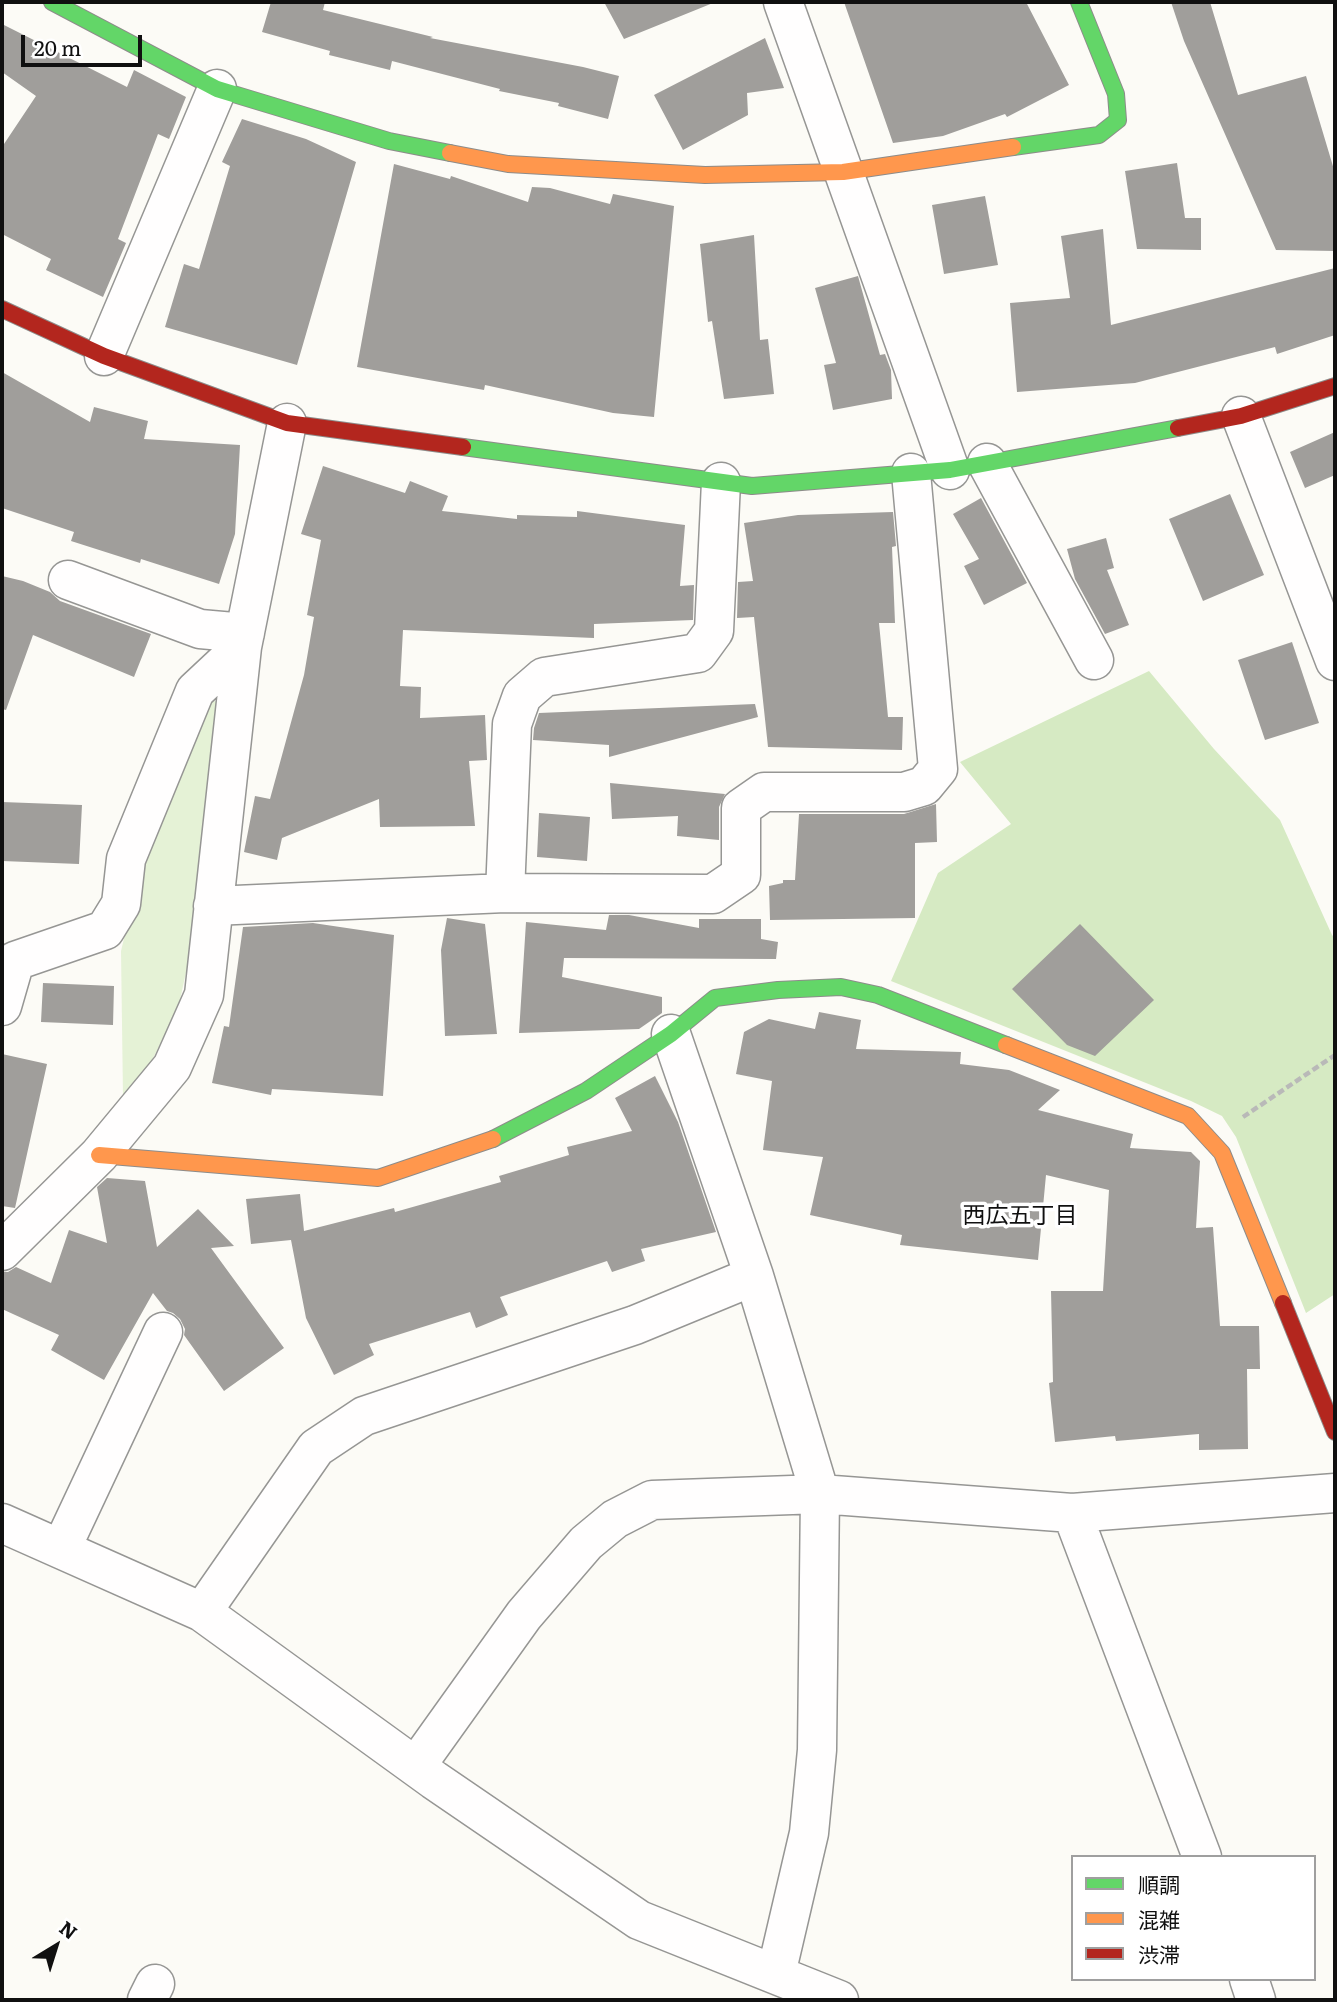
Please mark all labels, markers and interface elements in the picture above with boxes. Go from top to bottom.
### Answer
scale bar [24,21,145,65]
text: 20 m [34,31,81,62]
district label: 西広五丁目 [963,1202,1077,1230]
legend [1071,1855,1316,1981]
text: 順調 [1138,1868,1180,1899]
text: 混雑 [1138,1903,1180,1934]
north arrow [21,1911,91,1981]
text: N [54,1914,84,1945]
text: 渋滞 [1138,1938,1180,1969]

